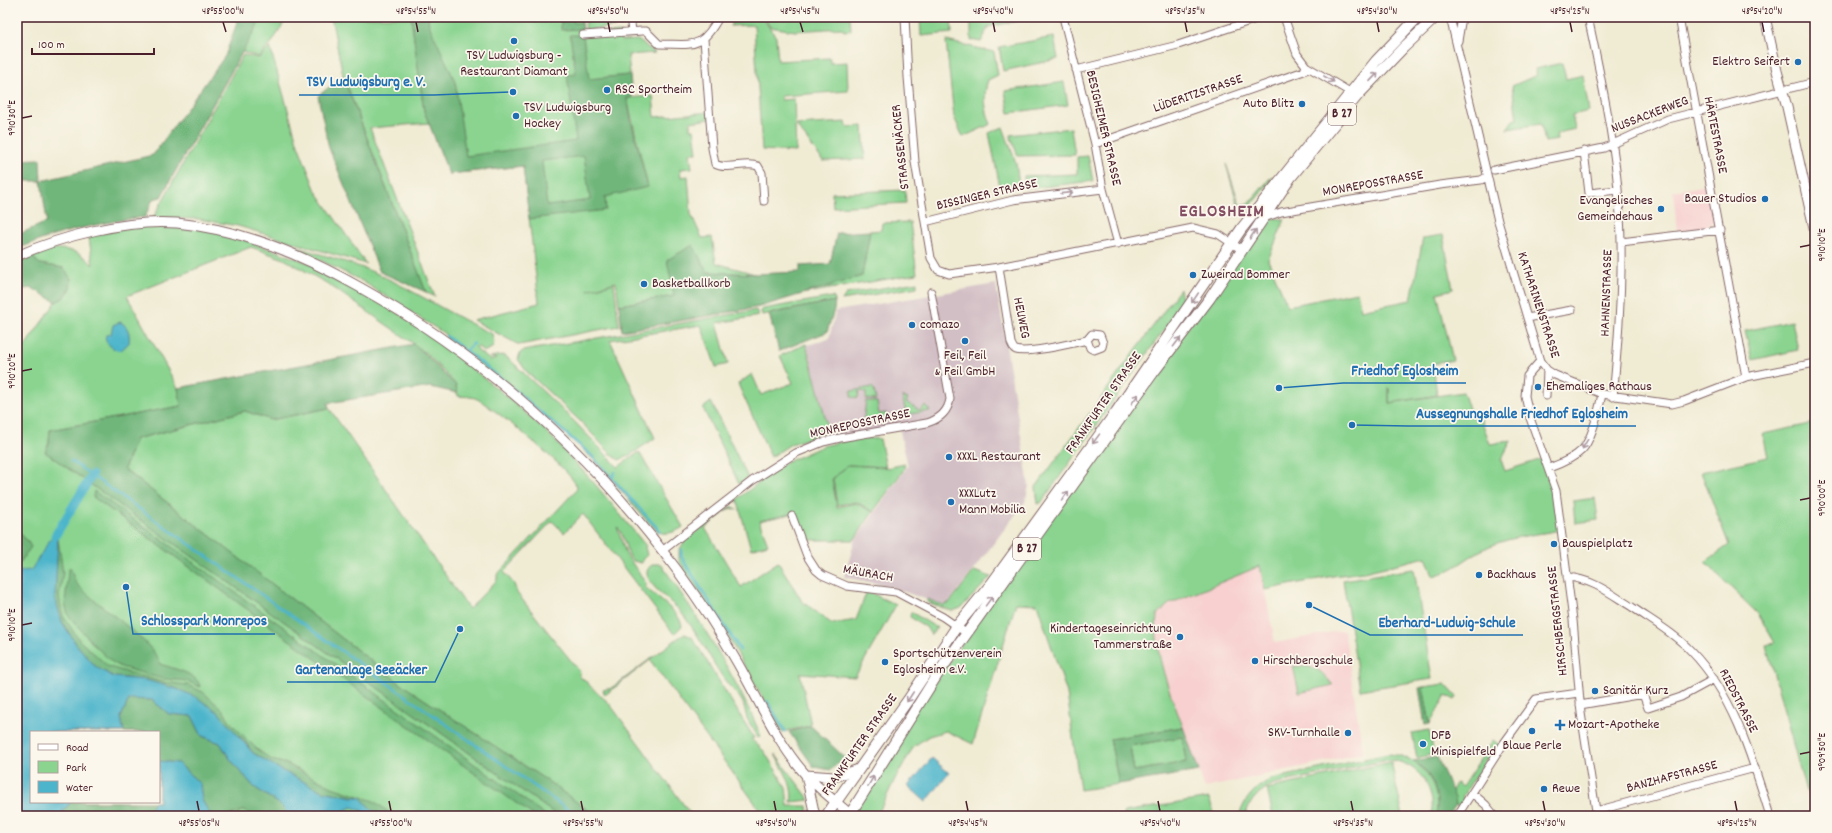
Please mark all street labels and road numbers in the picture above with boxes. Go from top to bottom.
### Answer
street label: BESIGHEIMER STRASSE [1080,68,1126,188]
street label: LÜDERITZSTRASSE [1151,69,1246,119]
street label: NUSSACKERWEG [1608,91,1692,139]
street label: HÄRTESTRASSE [1698,95,1732,176]
street label: STRASSENÄCKER [887,103,915,191]
road number: B 27 [1328,103,1356,125]
street label: MONREPOSSTRASSE [1321,165,1426,203]
street label: BISSINGER STRASSE [935,174,1040,216]
street label: HAHNENSTRASSE [1595,248,1619,337]
street label: KATHARINENSTRASSE [1511,249,1565,361]
street label: HEUWEG [1007,296,1035,340]
street label: FRANKFURTER STRASSE [1061,347,1147,458]
street label: MONREPOSSTRASSE [808,403,913,444]
road number: B 27 [1013,538,1041,560]
street label: MÄURACH [841,560,895,588]
street label: HIRSCHBERGSTRASSE [1542,564,1574,677]
street label: RIEDSTRASSE [1713,665,1763,737]
street label: FRANKFURTER STRASSE [817,689,903,800]
street label: BANZHAFSTRASSE [1624,755,1720,799]

